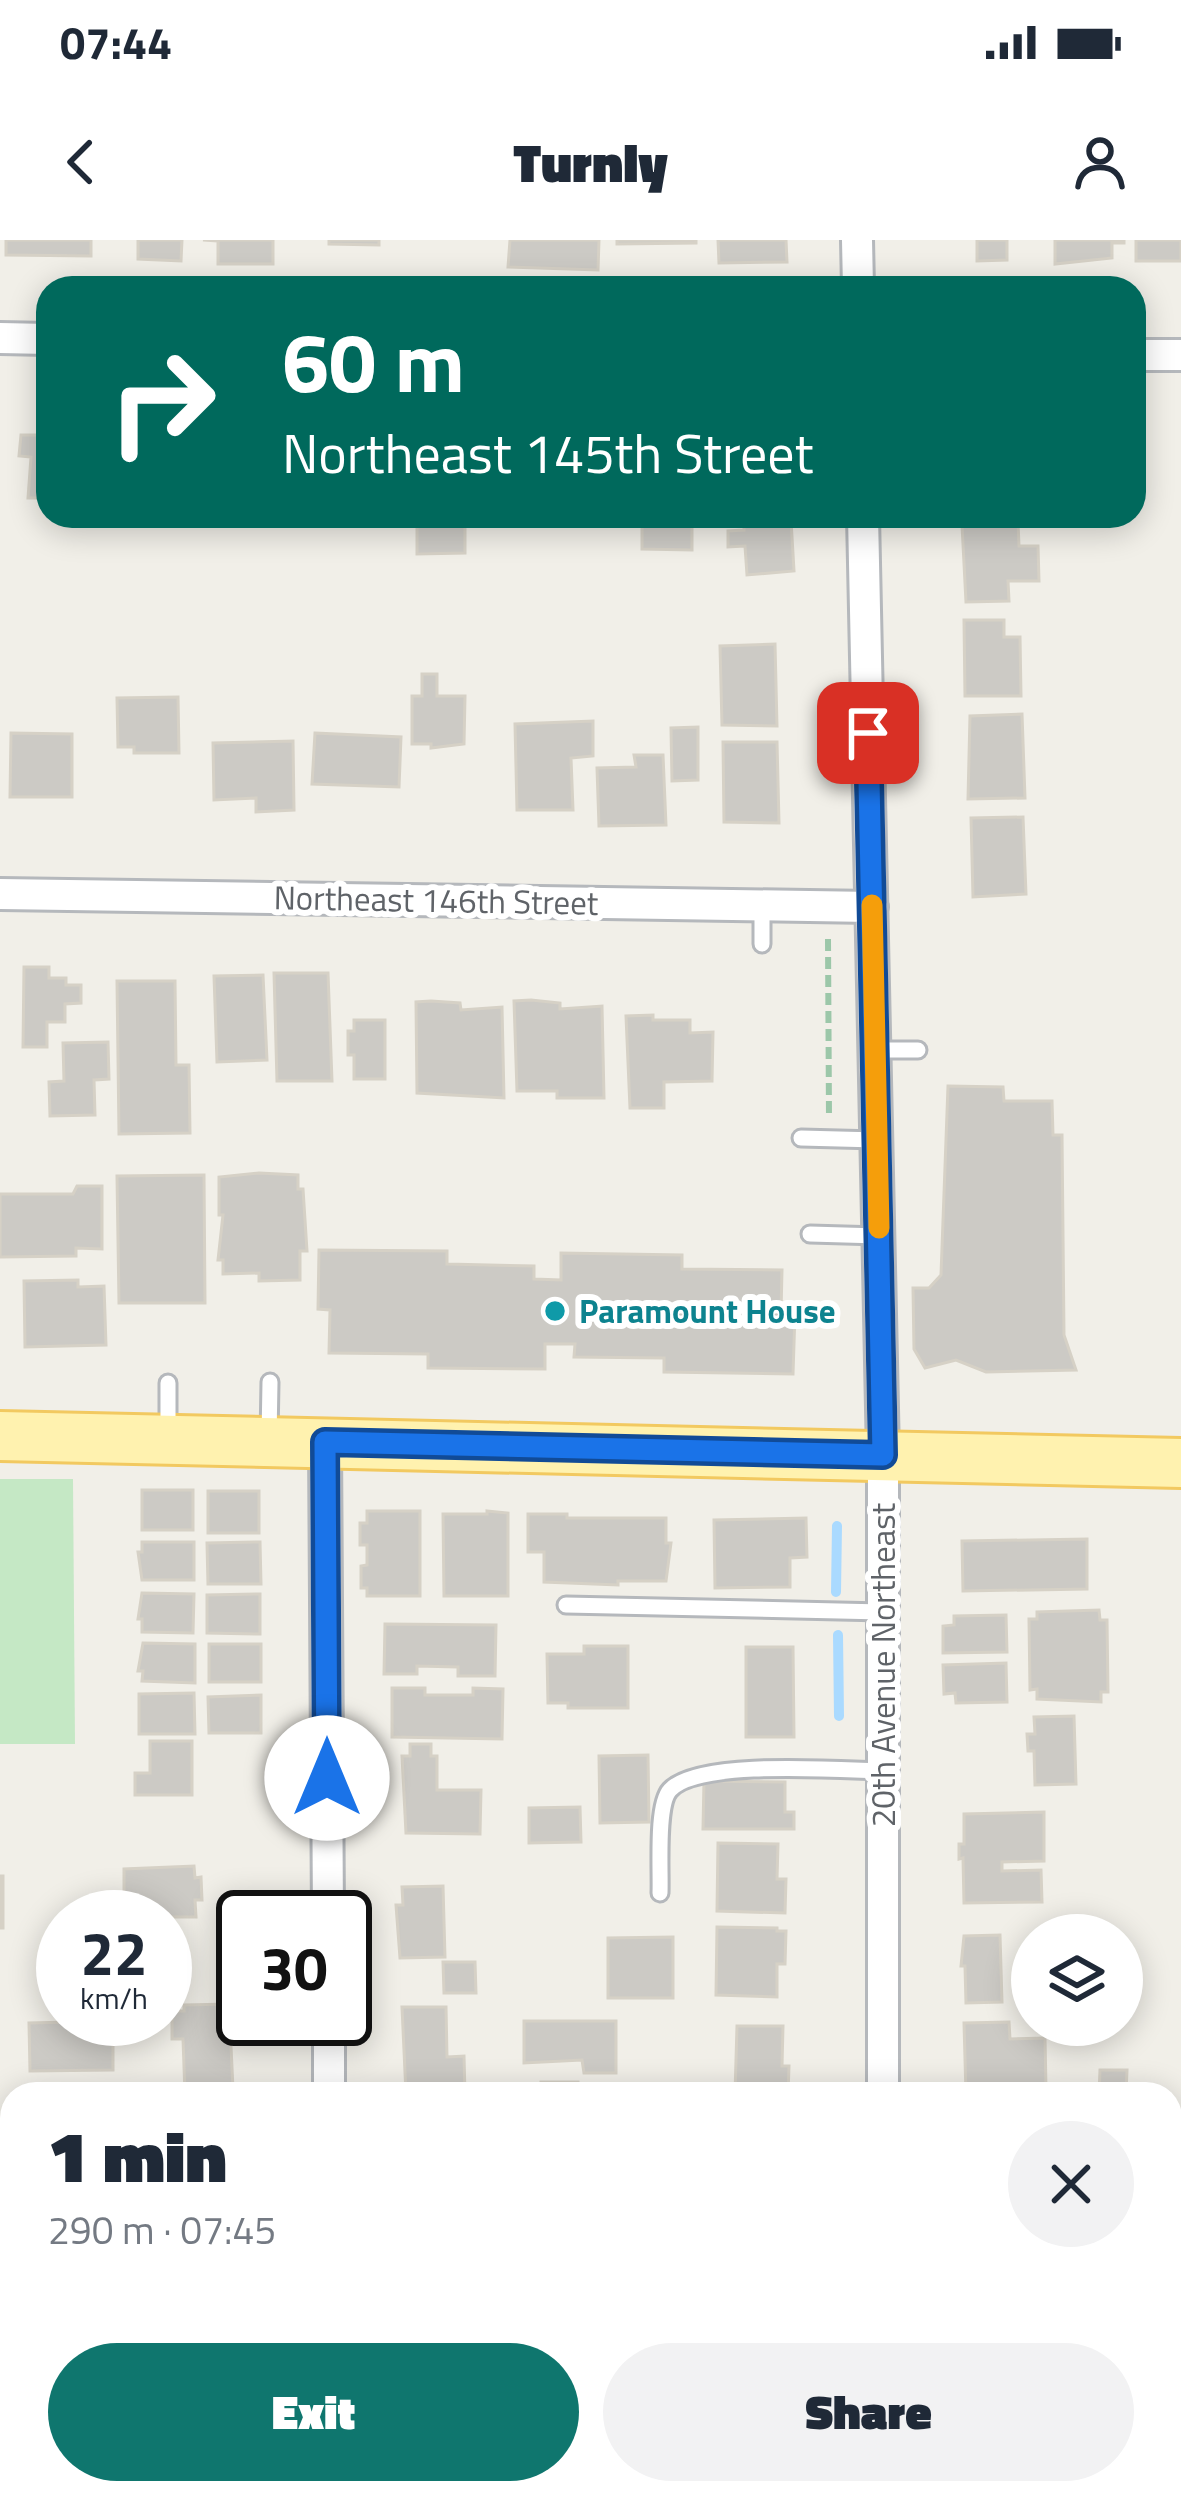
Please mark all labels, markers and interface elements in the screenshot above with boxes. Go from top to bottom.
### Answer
text: 07:44 [60,8,172,76]
text: Turnly [513,121,668,203]
icon: back [48,129,114,195]
icon: person [1067,129,1133,195]
text: 60 m [282,297,465,425]
icon: right [84,324,240,480]
text: Northeast 145th Street [282,412,813,494]
pin [817,682,919,784]
icon: arrive [835,700,901,766]
street label: Northeast 146th Street [273,872,599,928]
place label: Paramount House [579,1286,836,1336]
marker: Paramount House [542,1298,568,1324]
street label: 20th Avenue Northeast [858,1502,908,1827]
position arrow [264,1715,390,1841]
speed limit sign: 30 [216,1890,372,2046]
text: 22 [80,1907,148,1998]
map controls [1011,1914,1143,2046]
button: layers [1011,1914,1143,2046]
text: km/h [80,1975,148,2021]
text: 1 min [48,2100,227,2210]
button: close [1008,2121,1134,2247]
text: 290 m · 07:45 [48,2200,276,2259]
button: Exit [48,2343,579,2481]
button: Share [603,2343,1134,2481]

